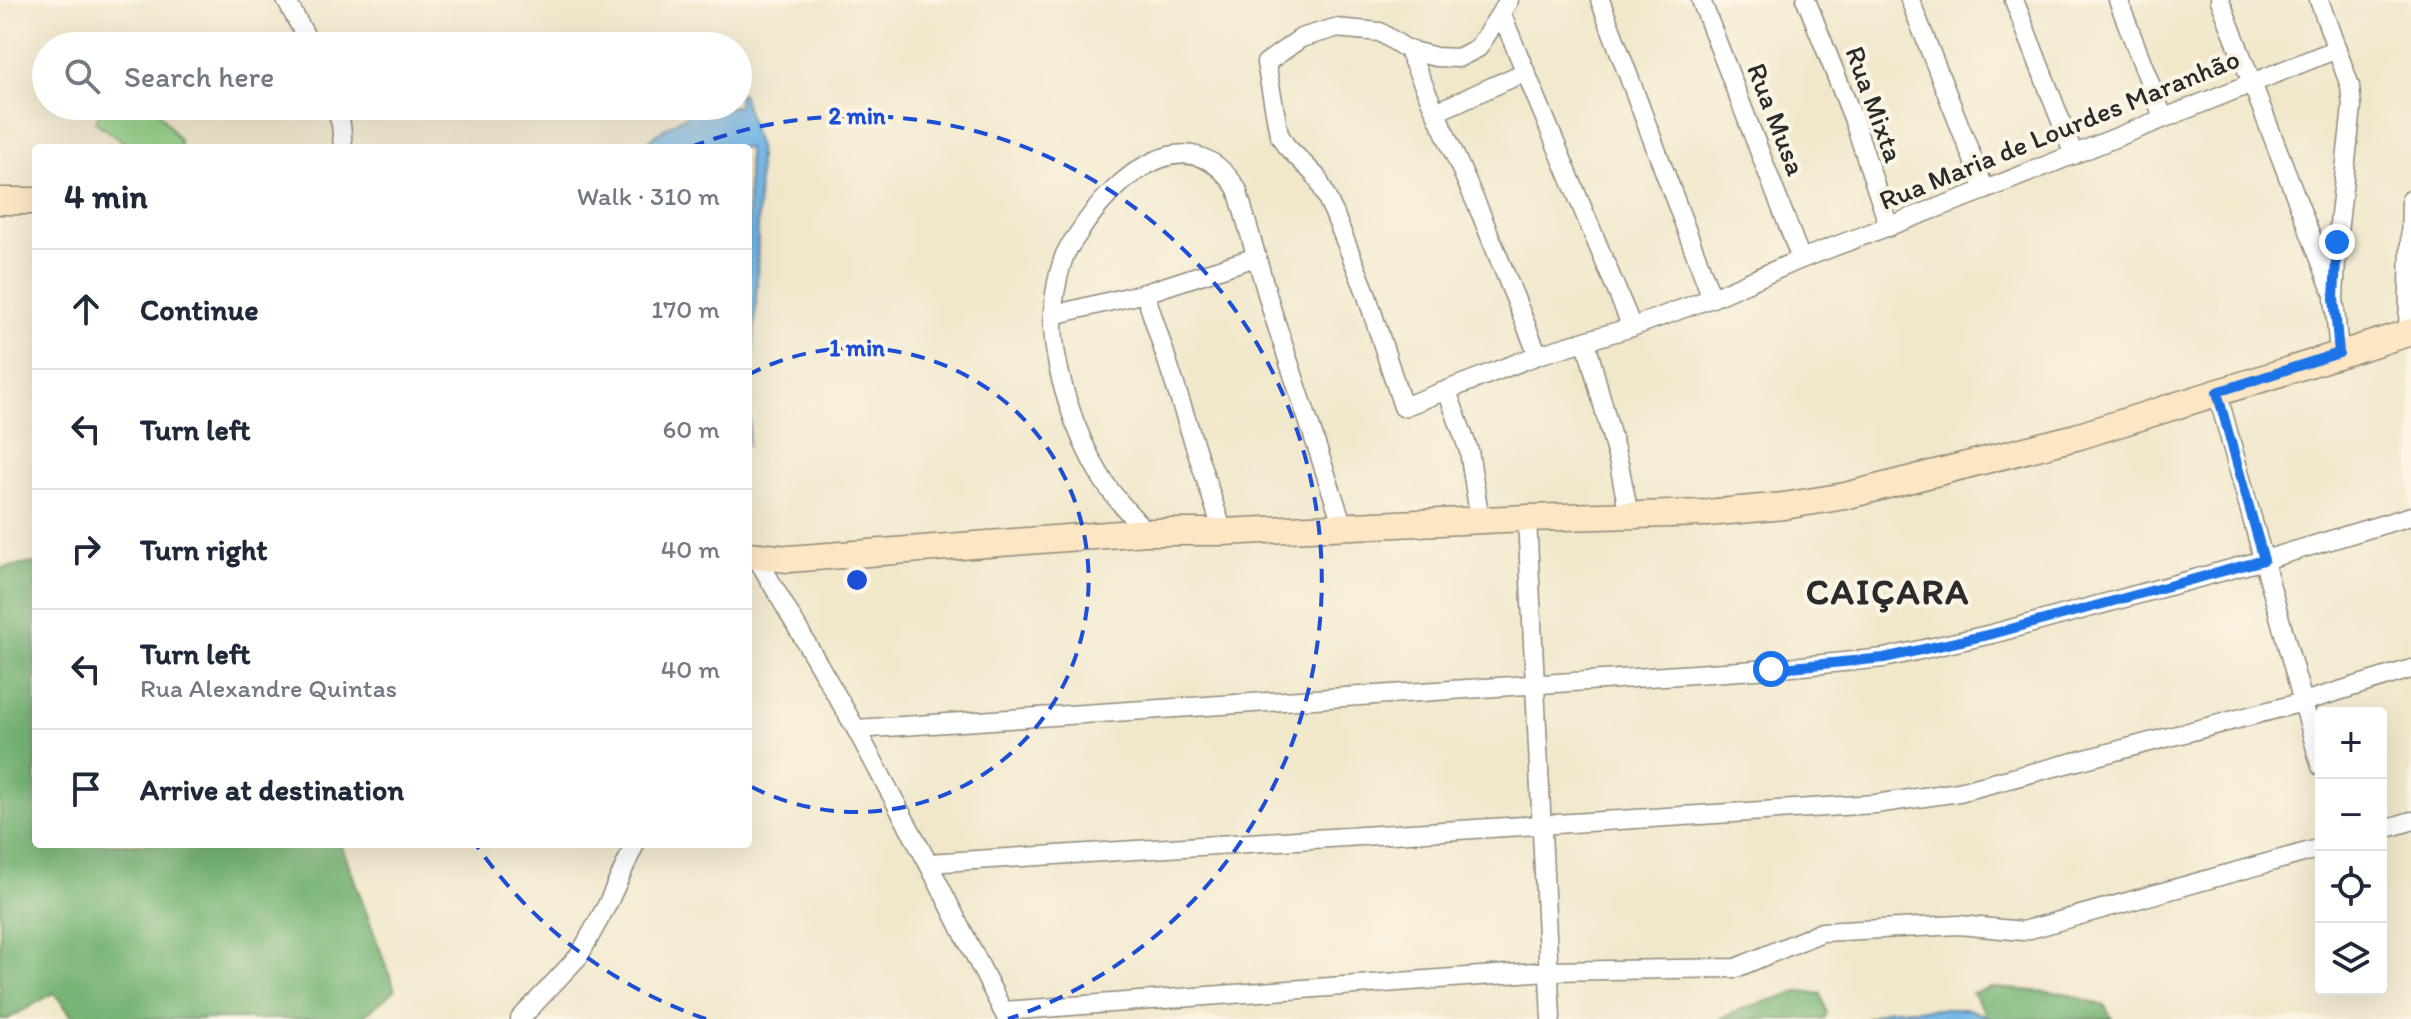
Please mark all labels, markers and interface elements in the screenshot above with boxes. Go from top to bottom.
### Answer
search box [32,32,752,120]
street label: Rua Mixta [1838,41,1912,167]
street label: Rua Maria de Lourdes Maranhão [1874,41,2244,217]
icon: search [60,54,104,98]
text: Search here [124,58,274,95]
street label: Rua Musa [1740,58,1814,180]
text: 2 min [828,101,886,130]
text: 4 min [64,176,148,217]
text: Walk · 310 m [577,180,720,212]
route end [2319,224,2355,260]
icon: ahead [64,287,108,331]
text: Continue [140,291,259,328]
text: 170 m [651,293,720,325]
text: 1 min [829,333,885,362]
icon: left [64,407,108,451]
text: Turn left [140,411,251,448]
text: 60 m [663,413,720,445]
icon: right [64,527,108,571]
text: Turn right [140,531,268,568]
text: 40 m [661,533,720,565]
centre of rings [843,566,871,594]
district label: CAIÇARA [1806,570,1970,613]
text: Turn left [140,635,251,672]
icon: left [64,647,108,691]
route start [1753,651,1789,687]
text: 40 m [661,653,720,685]
text: Rua Alexandre Quintas [140,672,397,704]
map controls [2315,707,2387,995]
button: + [2315,707,2387,779]
icon: arrive [64,767,108,811]
text: Arrive at destination [140,771,404,808]
button: − [2315,779,2387,851]
button: locate [2315,851,2387,923]
button: layers [2315,923,2387,995]

